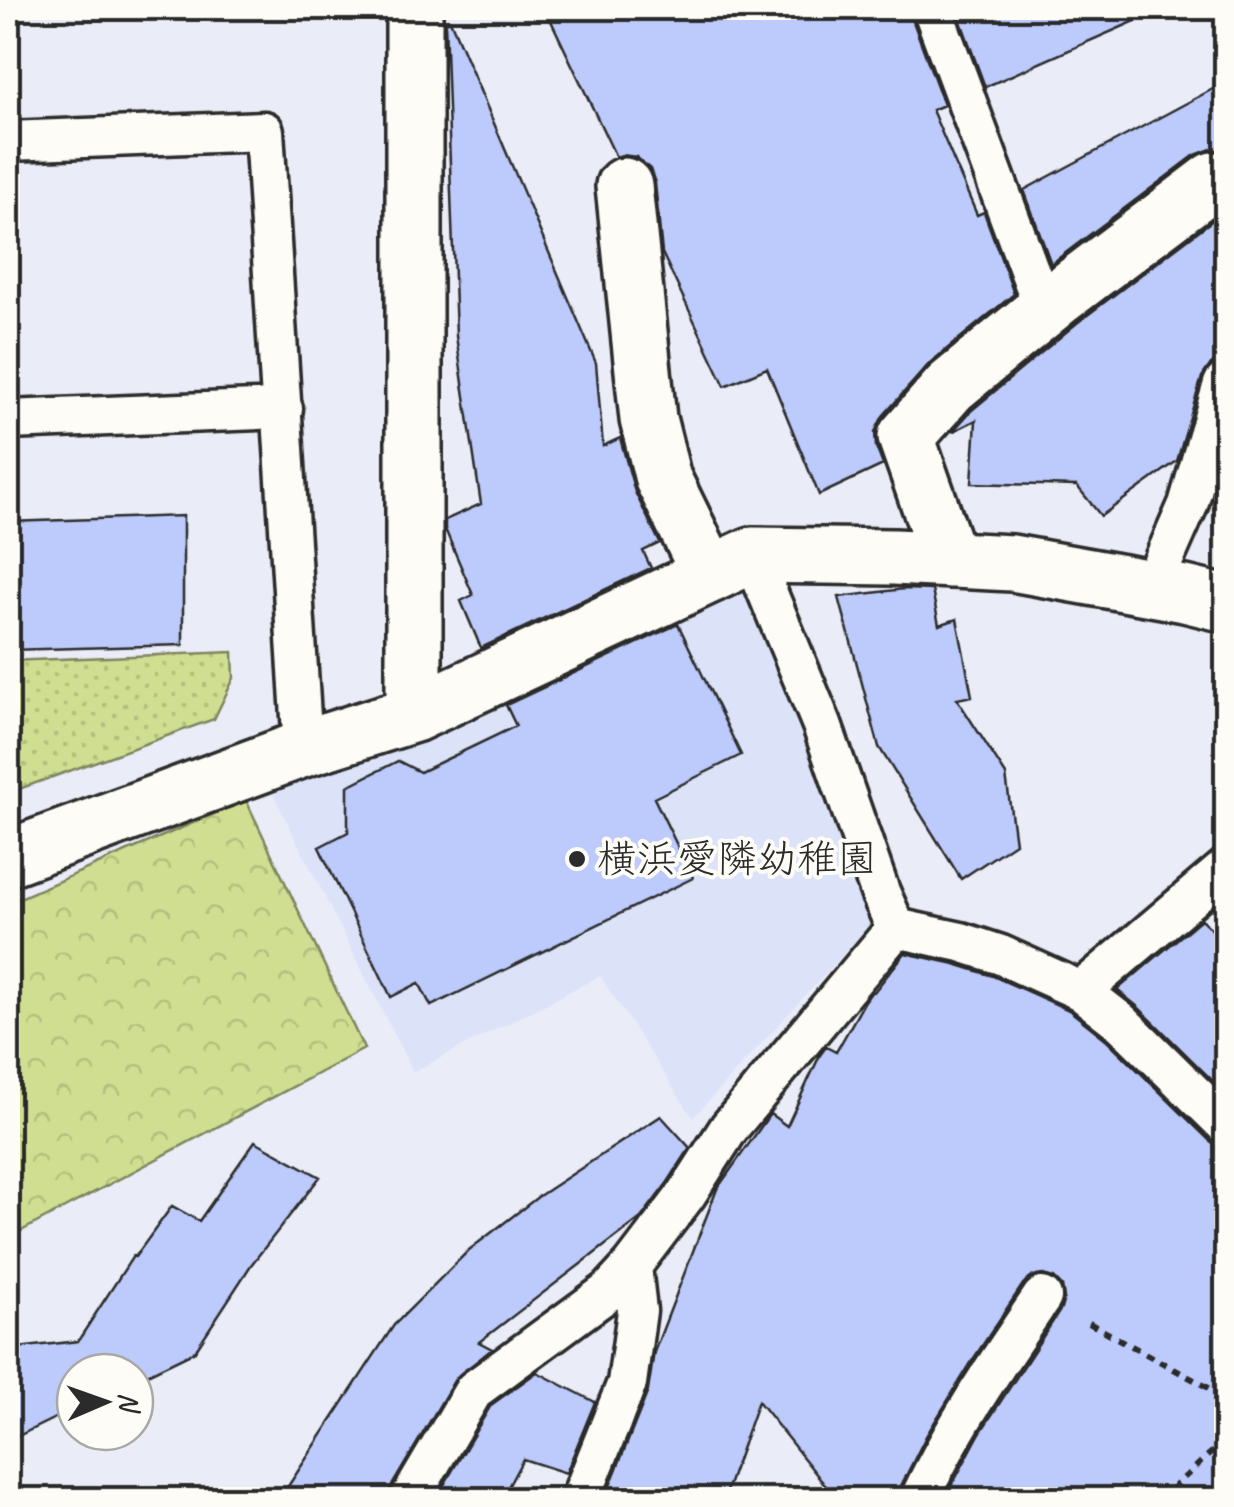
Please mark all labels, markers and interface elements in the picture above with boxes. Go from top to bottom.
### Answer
place label: 横浜愛隣幼稚園 [597,834,877,884]
marker: 横浜愛隣幼稚園 [566,848,588,870]
north arrow [55,1352,155,1452]
text: N [112,1392,147,1415]

